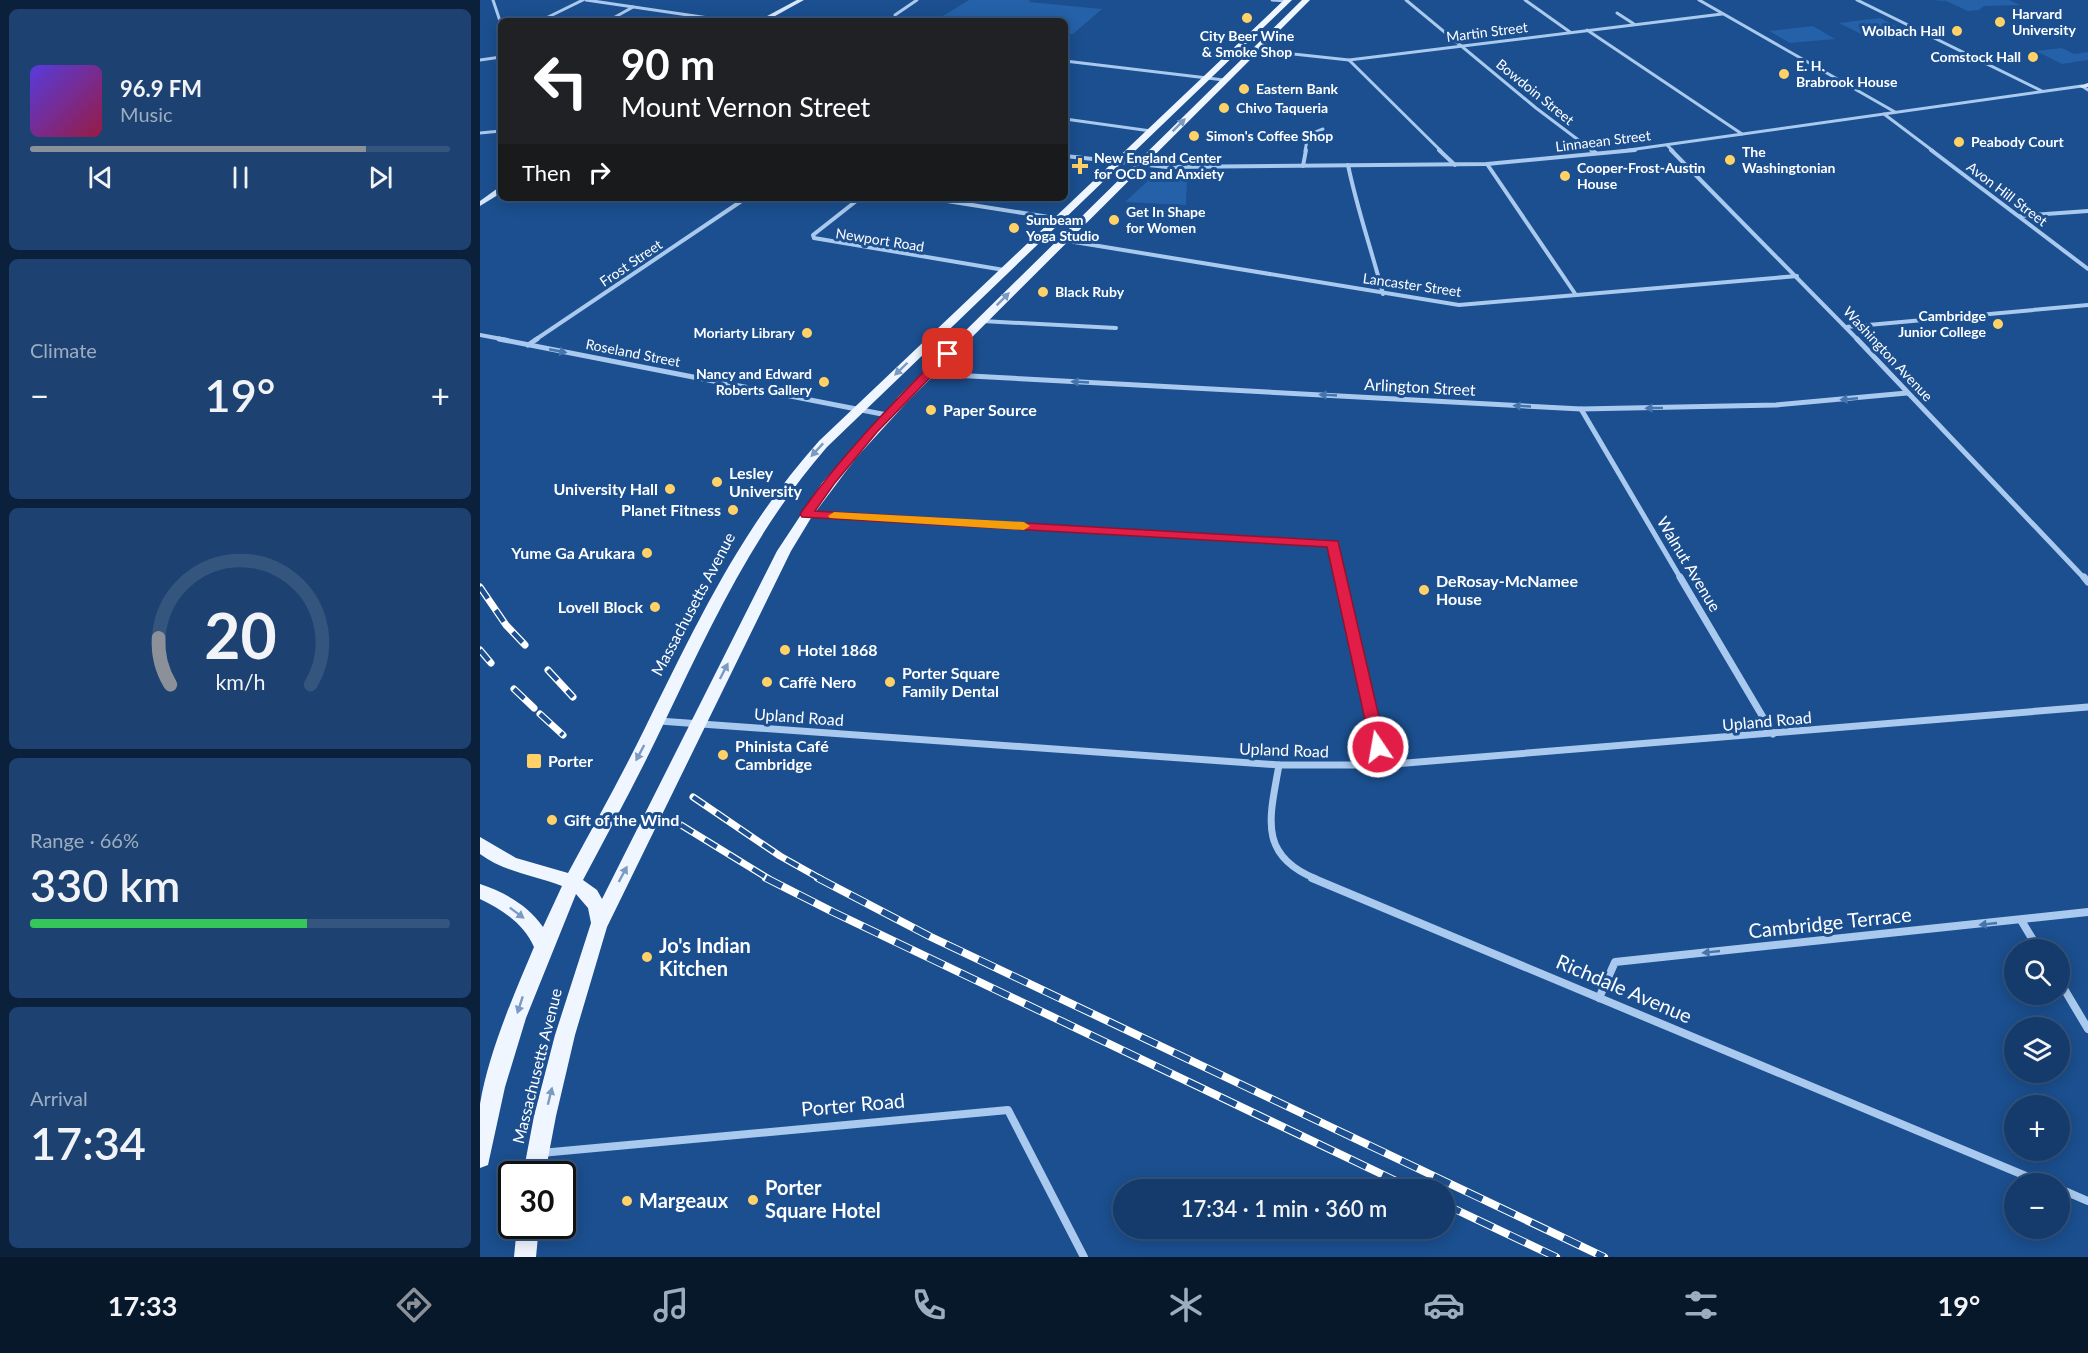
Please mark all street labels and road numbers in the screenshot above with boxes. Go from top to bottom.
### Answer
street label: Martin Street [1445,18,1529,45]
street label: Bowdoin Street [1493,55,1578,128]
street label: Linnaean Street [1554,126,1651,155]
street label: Avon Hill Street [1964,158,2051,229]
street label: Newport Road [835,224,926,255]
street label: Frost Street [596,236,665,290]
street label: Lancaster Street [1362,269,1462,300]
street label: Washington Avenue [1840,303,1937,405]
street label: Roseland Street [584,335,682,370]
street label: Arlington Street [1364,374,1476,399]
street label: Walnut Avenue [1654,513,1725,615]
street label: Massachusetts Avenue [647,529,738,679]
street label: Upland Road [754,704,844,729]
street label: Upland Road [1721,707,1812,734]
street label: Upland Road [1239,738,1329,761]
street label: Cambridge Terrace [1747,902,1913,942]
street label: Richdale Avenue [1553,949,1696,1027]
street label: Massachusetts Avenue [508,986,565,1146]
street label: Porter Road [800,1088,906,1120]

